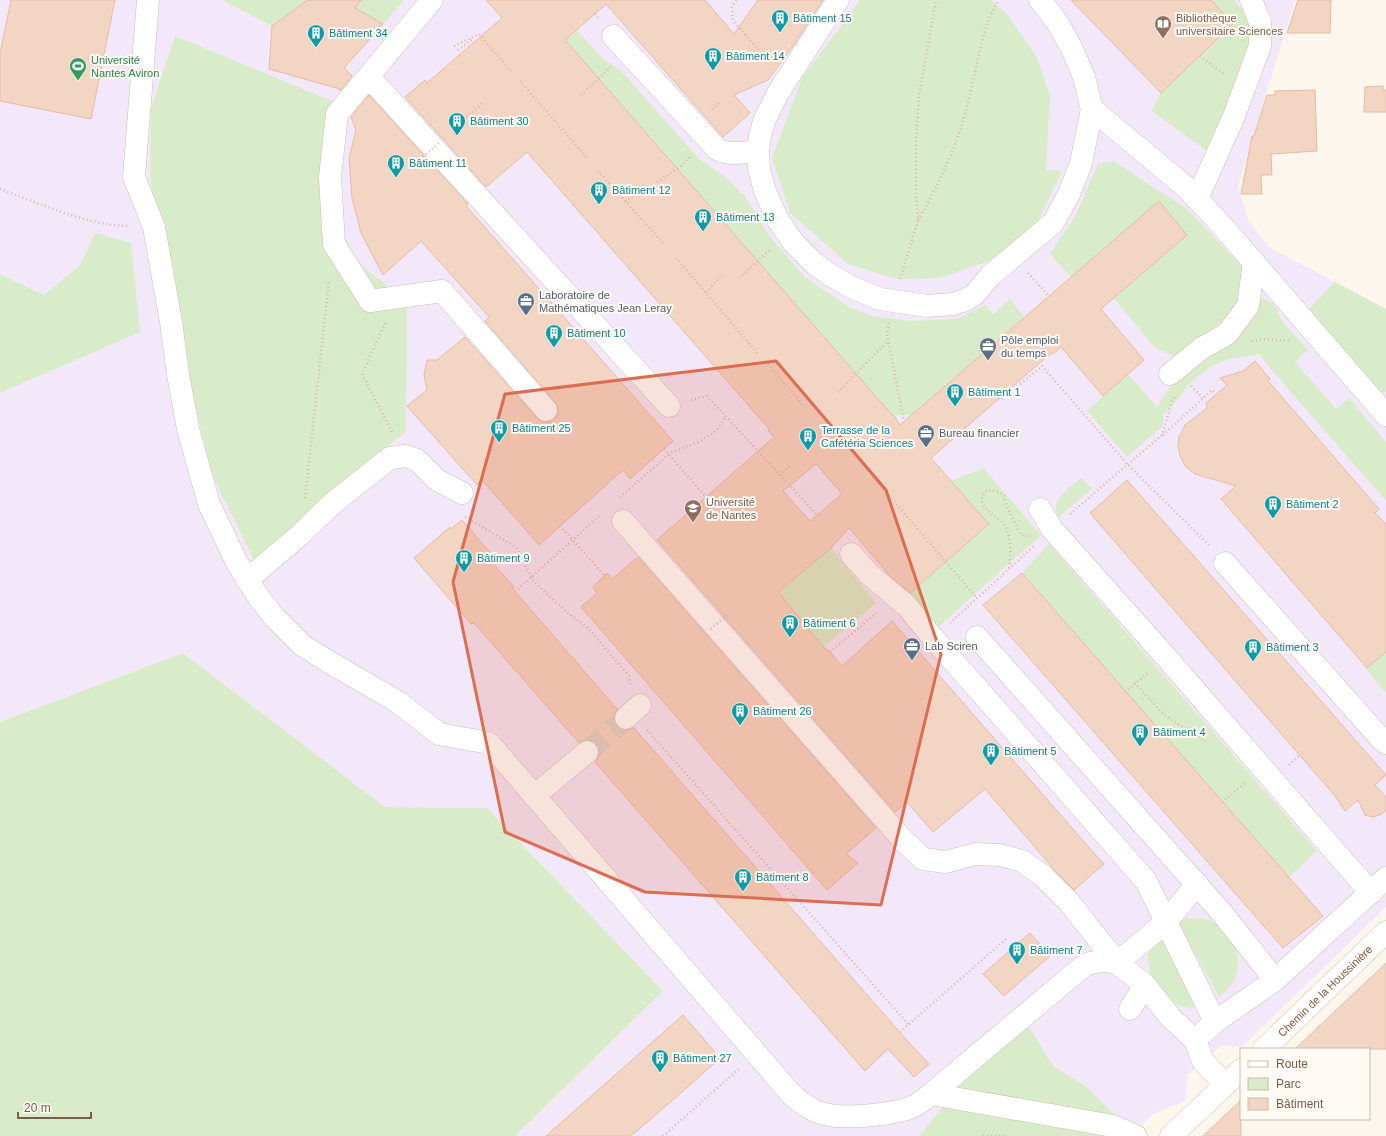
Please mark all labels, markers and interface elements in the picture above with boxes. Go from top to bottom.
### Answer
building icon: Bâtiment 15 [770,8,790,33]
place label: Bâtiment 15 [793,12,852,24]
place label: Bibliothèque universitaire Sciences [1176,12,1283,37]
library icon: Bibliothèque universitaire Sciences [1153,14,1173,39]
building icon: Bâtiment 34 [306,23,326,48]
place label: Bâtiment 34 [329,27,388,39]
building icon: Bâtiment 14 [703,46,723,71]
place label: Bâtiment 14 [726,50,785,62]
place label: Université Nantes Aviron [91,54,159,79]
sports icon: Université Nantes Aviron [68,56,88,81]
building icon: Bâtiment 30 [447,111,467,136]
place label: Bâtiment 30 [470,115,529,127]
building icon: Bâtiment 11 [386,153,406,178]
place label: Bâtiment 11 [409,157,467,169]
building icon: Bâtiment 12 [589,180,609,205]
place label: Bâtiment 12 [612,184,671,196]
building icon: Bâtiment 13 [693,207,713,232]
place label: Bâtiment 13 [716,211,775,223]
place label: Laboratoire de Mathématiques Jean Leray [539,289,672,314]
office icon: Laboratoire de Mathématiques Jean Leray [516,291,536,316]
building icon: Bâtiment 10 [544,323,564,348]
place label: Bâtiment 10 [567,327,626,339]
place label: Pôle emploi du temps [1001,334,1058,359]
office icon: Pôle emploi du temps [978,336,998,361]
building icon: Bâtiment 1 [945,382,965,407]
place label: Bâtiment 1 [968,386,1021,398]
building icon: Bâtiment 25 [489,418,509,443]
place label: Bâtiment 25 [512,422,571,434]
office icon: Bureau financier [916,423,936,448]
place label: Terrasse de la Cafétéria Sciences [821,424,914,449]
building icon: Terrasse de la Cafétéria Sciences [798,426,818,451]
place label: Bureau financier [939,427,1019,439]
building icon: Bâtiment 2 [1263,494,1283,519]
place label: Université de Nantes [706,496,757,521]
school or university icon: Université de Nantes [683,498,703,523]
place label: Bâtiment 2 [1286,498,1339,510]
building icon: Bâtiment 9 [454,548,474,573]
place label: Bâtiment 9 [477,552,530,564]
building icon: Bâtiment 6 [780,613,800,638]
place label: Bâtiment 6 [803,617,856,629]
office icon: Lab Sciren [902,636,922,661]
building icon: Bâtiment 3 [1243,637,1263,662]
place label: Lab Sciren [925,640,978,652]
place label: Bâtiment 3 [1266,641,1319,653]
building icon: Bâtiment 26 [730,701,750,726]
place label: Bâtiment 26 [753,705,812,717]
building icon: Bâtiment 4 [1130,722,1150,747]
place label: Bâtiment 4 [1153,726,1206,738]
building icon: Bâtiment 5 [981,741,1001,766]
place label: Bâtiment 5 [1004,745,1057,757]
building icon: Bâtiment 8 [733,867,753,892]
place label: Bâtiment 8 [756,871,809,883]
building icon: Bâtiment 7 [1007,940,1027,965]
street label: Chemin de la Houssinière [1276,943,1374,1039]
place label: Bâtiment 7 [1030,944,1083,956]
building icon: Bâtiment 27 [650,1048,670,1073]
legend [1240,1048,1370,1120]
place label: Bâtiment 27 [673,1052,732,1064]
text: Route [1276,1057,1308,1071]
text: Parc [1276,1077,1301,1091]
scale bar [18,1094,91,1120]
text: Bâtiment [1276,1097,1324,1111]
text: 20 m [24,1101,51,1115]

